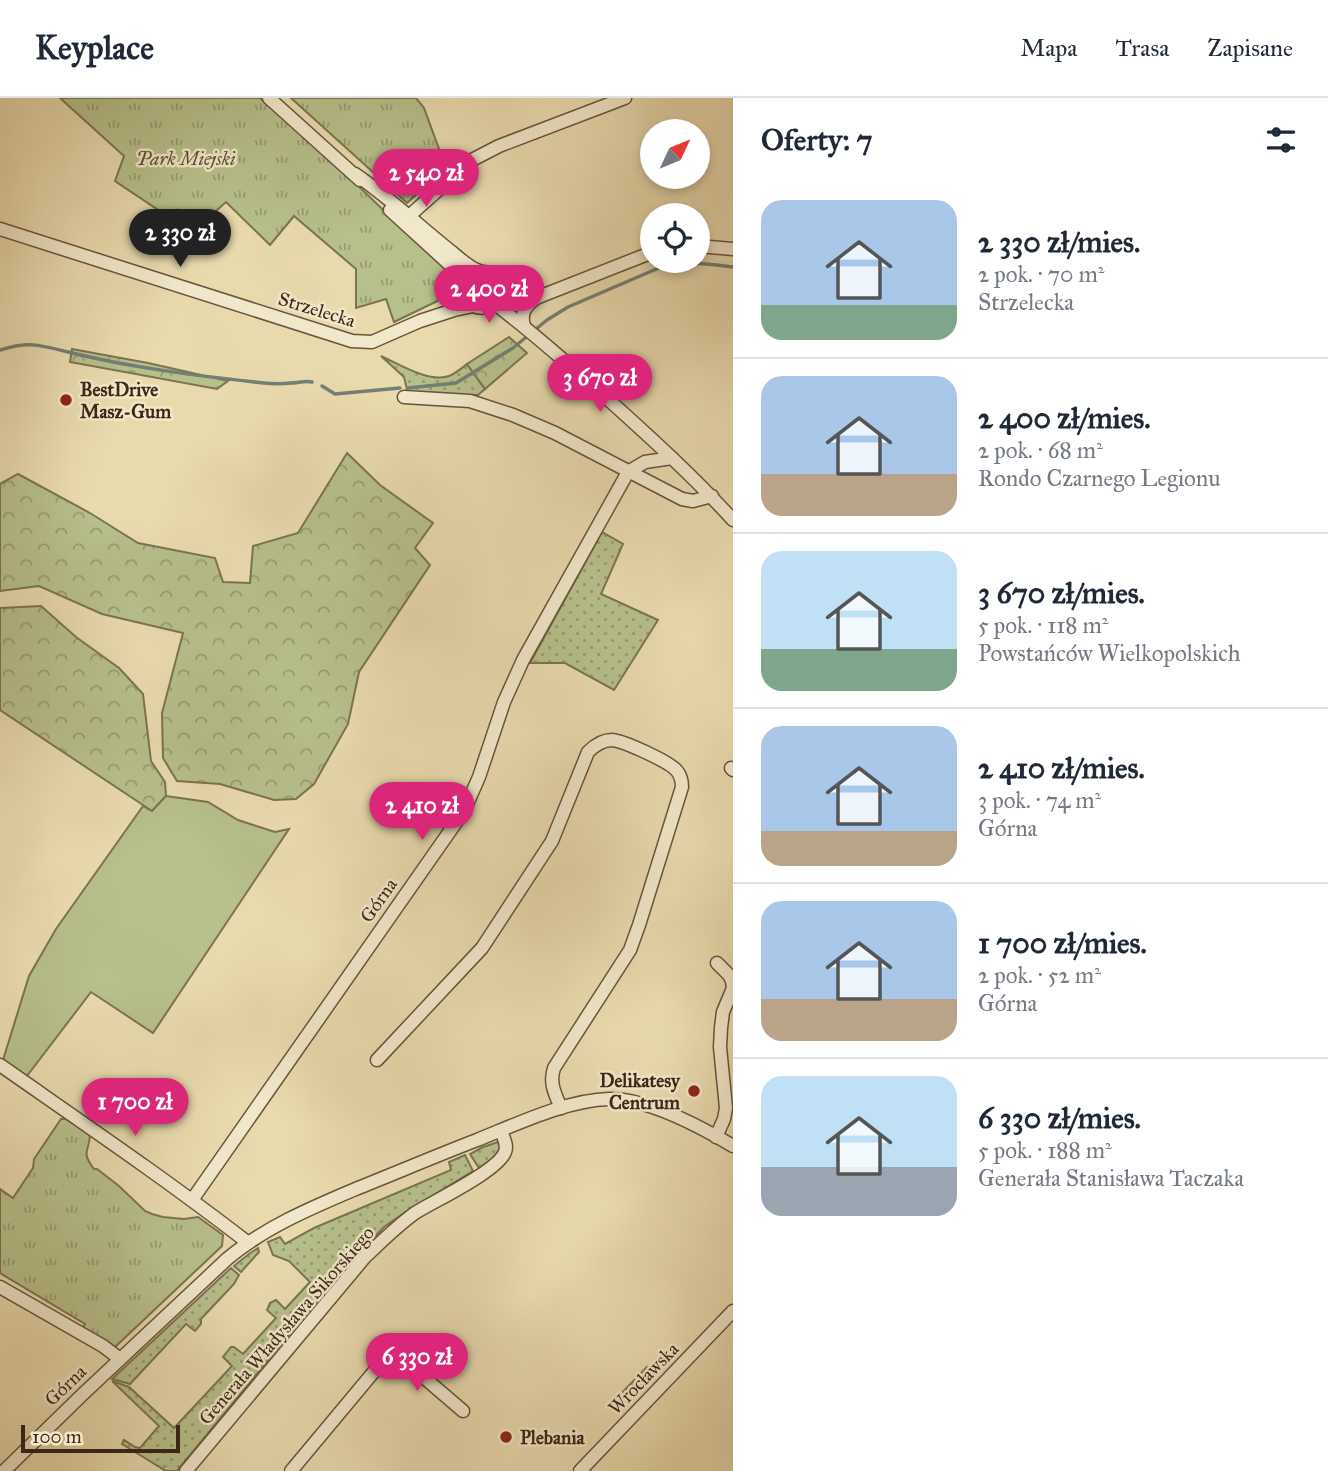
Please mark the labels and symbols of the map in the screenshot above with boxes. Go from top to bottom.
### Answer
north arrow [640,119,710,189]
park label: Park Miejski [136,147,236,170]
pin: 2 540 zł [354,150,498,209]
pin: 2 330 zł [108,209,252,269]
pin: 2 400 zł [417,266,561,325]
street label: Strzelecka [276,287,359,332]
pin: 3 670 zł [528,354,672,414]
place label: BestDrive Masz-Gum [80,378,171,423]
marker: BestDrive Masz-Gum [58,392,74,408]
pin: 2 410 zł [350,782,494,842]
street label: Górna [355,873,402,927]
place label: Delikatesy Centrum [599,1069,681,1114]
pin: 1 700 zł [63,1079,207,1138]
marker: Delikatesy Centrum [686,1083,702,1099]
street label: Generała Władysława Sikorskiego [194,1221,380,1430]
pin: 6 330 zł [345,1334,489,1393]
street label: Wrocławska [603,1337,684,1419]
street label: Górna [40,1359,92,1411]
scale bar [21,1422,180,1454]
place label: Plebania [520,1426,586,1449]
marker: Plebania [498,1429,514,1445]

